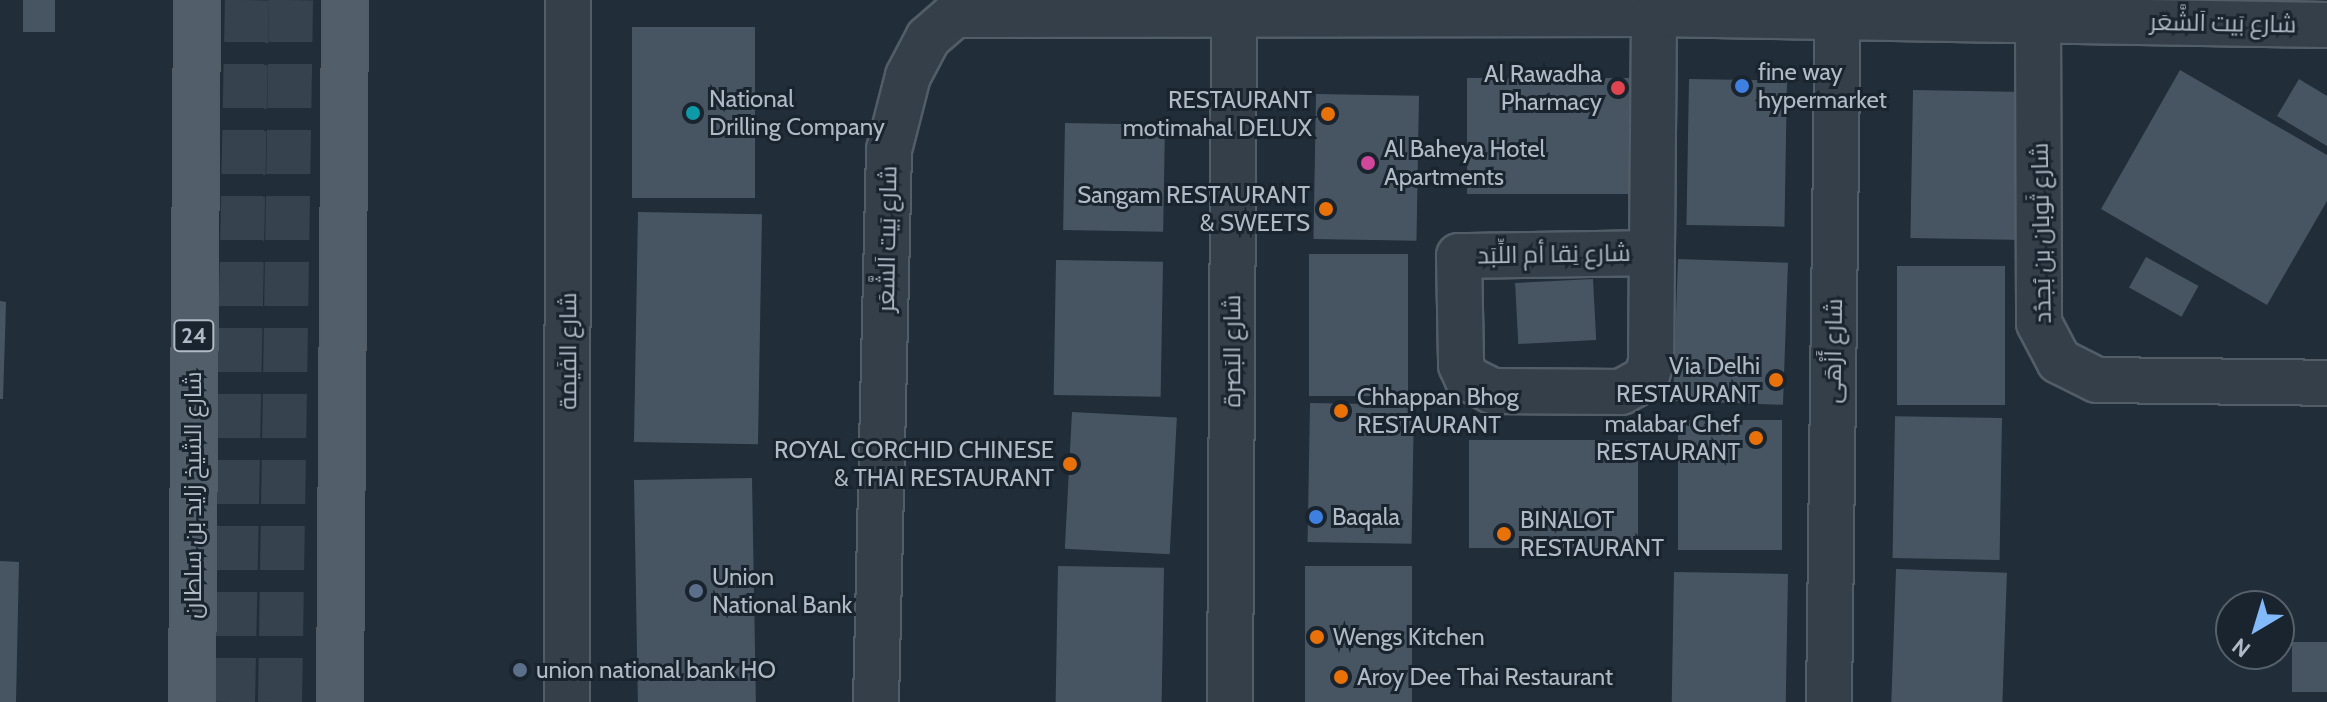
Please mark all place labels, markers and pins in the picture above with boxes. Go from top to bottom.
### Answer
place label: fine way hypermarket [1758,58,1887,114]
place label: Al Rawadha Pharmacy [1484,60,1602,116]
marker: fine way hypermarket [1733,77,1751,95]
marker: Al Rawadha Pharmacy [1609,79,1627,97]
place label: National Drilling Company [709,85,885,141]
place label: RESTAURANT motimahal DELUX [1123,86,1312,142]
marker: National Drilling Company [684,104,702,122]
marker: RESTAURANT motimahal DELUX [1319,105,1337,123]
place label: Al Baheya Hotel Apartments [1384,135,1545,191]
marker: Al Baheya Hotel Apartments [1359,154,1377,172]
place label: Sangam RESTAURANT & SWEETS [1077,181,1310,237]
marker: Sangam RESTAURANT & SWEETS [1317,200,1335,218]
place label: Via Delhi RESTAURANT [1616,352,1760,408]
marker: Via Delhi RESTAURANT [1767,371,1785,389]
place label: Chhappan Bhog RESTAURANT [1357,383,1519,439]
marker: Chhappan Bhog RESTAURANT [1332,402,1350,420]
place label: malabar Chef RESTAURANT [1596,410,1740,466]
marker: malabar Chef RESTAURANT [1747,429,1765,447]
place label: ROYAL CORCHID CHINESE & THAI RESTAURANT [774,436,1054,492]
marker: ROYAL CORCHID CHINESE & THAI RESTAURANT [1061,455,1079,473]
place label: Baqala [1332,503,1400,531]
place label: BINALOT RESTAURANT [1520,506,1664,562]
marker: Baqala [1307,508,1325,526]
marker: BINALOT RESTAURANT [1495,525,1513,543]
place label: Union National Bank [712,563,852,619]
marker: Union National Bank [687,582,705,600]
place label: Wengs Kitchen [1333,623,1485,651]
marker: Wengs Kitchen [1308,628,1326,646]
place label: union national bank HO [536,656,776,684]
marker: union national bank HO [511,661,529,679]
place label: Aroy Dee Thai Restaurant [1357,663,1613,691]
marker: Aroy Dee Thai Restaurant [1332,668,1350,686]

